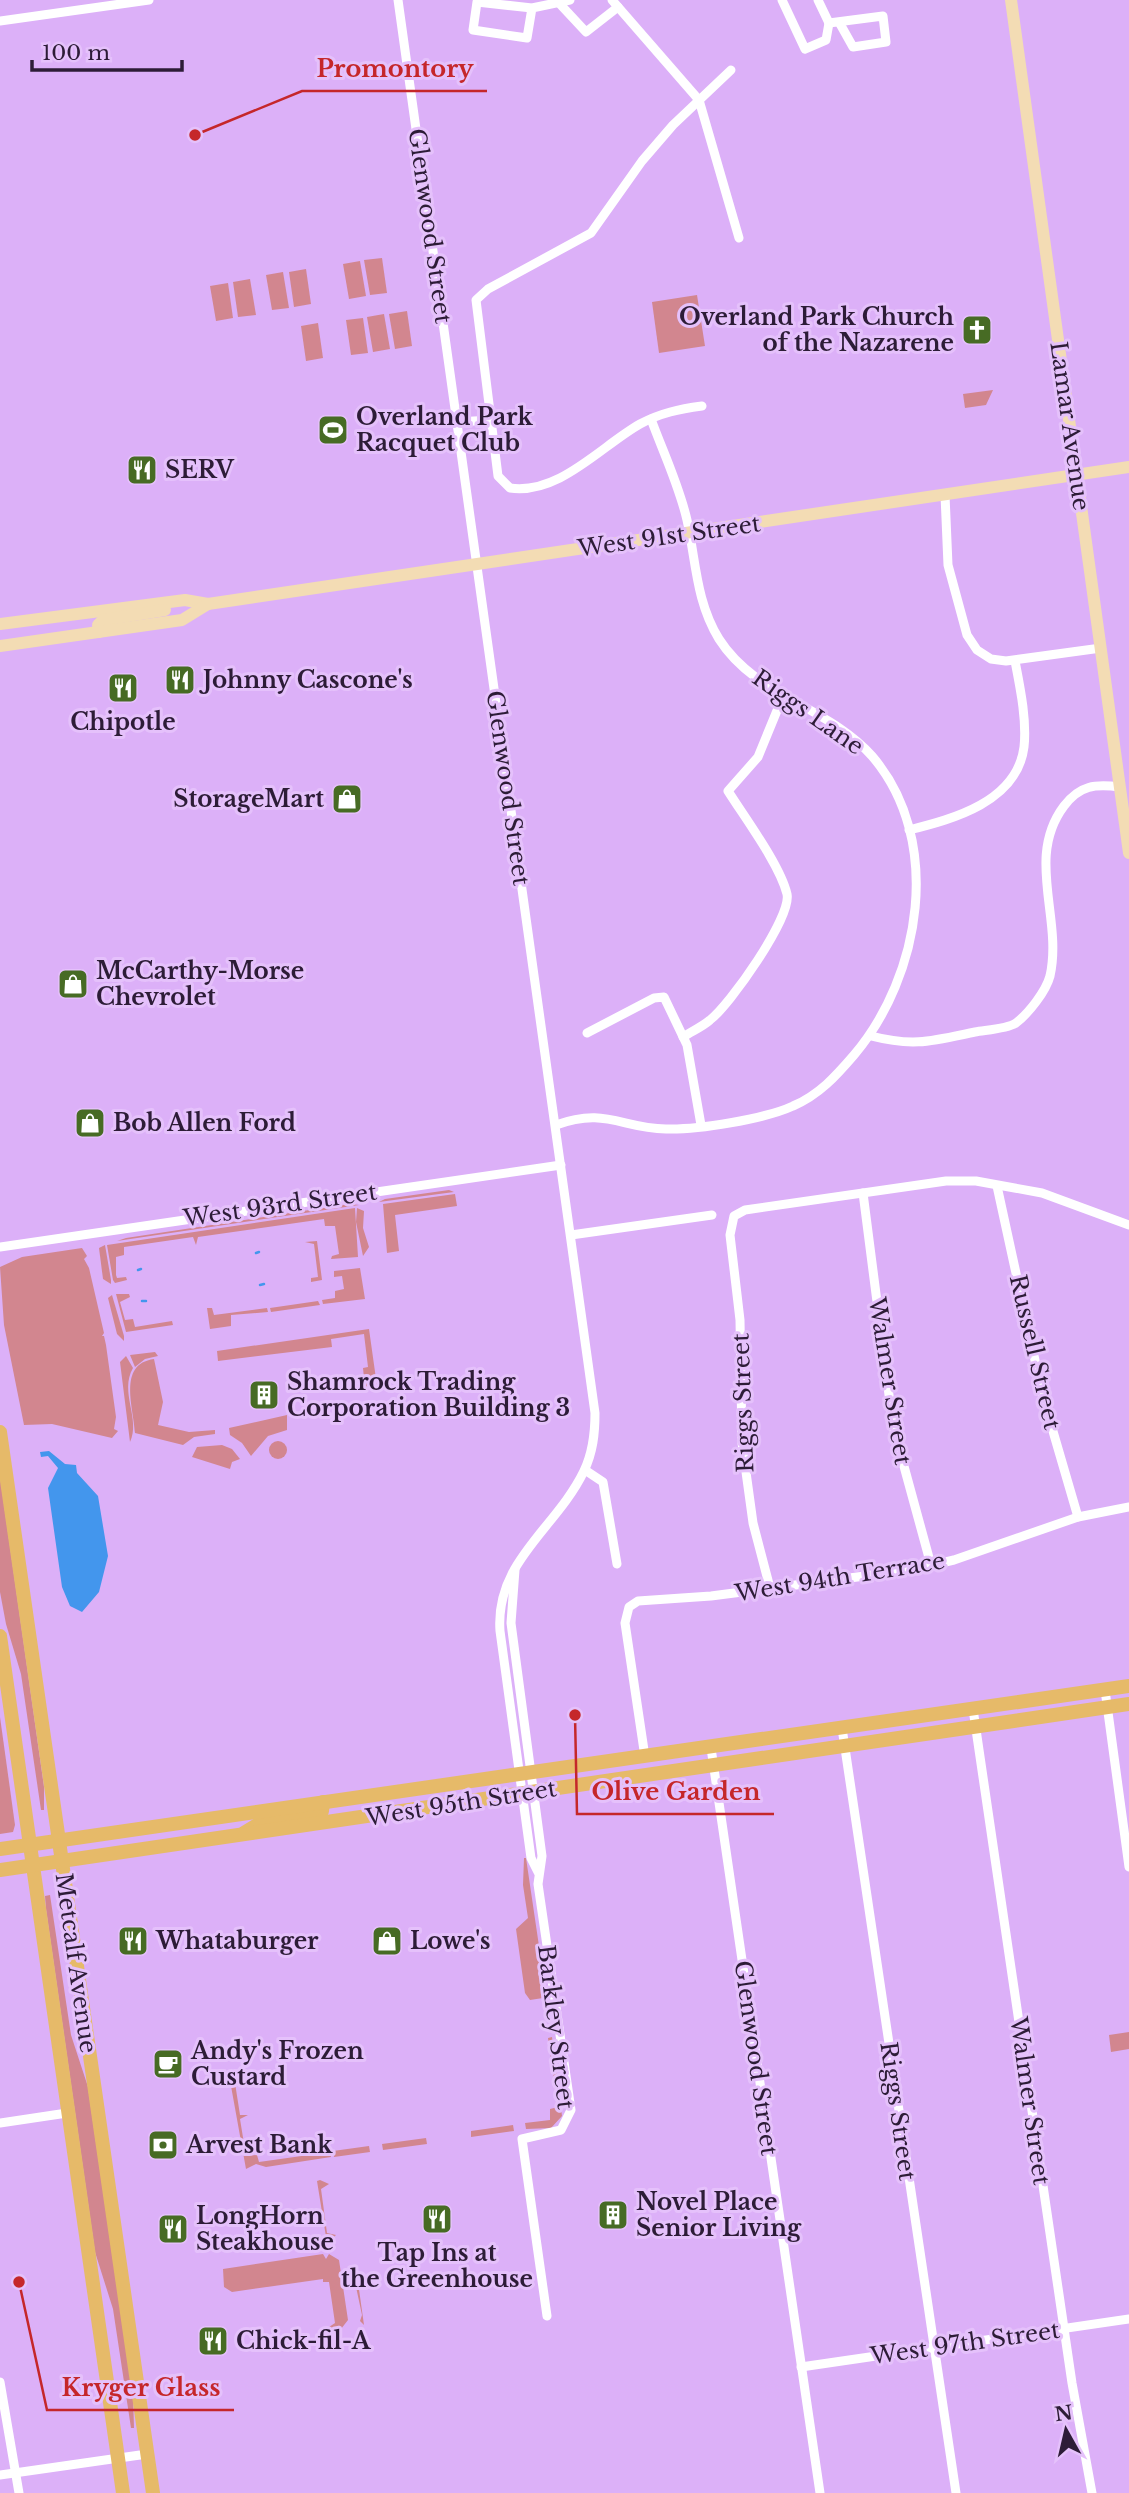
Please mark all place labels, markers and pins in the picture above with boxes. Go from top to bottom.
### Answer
callout: Promontory [302,46,487,91]
place label: Overland Park Church of the Nazarene [679,303,955,357]
church icon: Overland Park Church of the Nazarene [960,313,994,347]
place label: Overland Park Racquet Club [356,403,534,457]
sports icon: Overland Park Racquet Club [316,413,350,447]
restaurant icon: SERV [125,453,159,487]
place label: SERV [165,456,234,484]
restaurant icon: Johnny Cascone's [163,663,197,697]
place label: Johnny Cascone's [199,666,413,694]
restaurant icon: Chipotle [106,671,140,705]
place label: Chipotle [70,708,176,736]
shop icon: StorageMart [330,782,364,816]
place label: StorageMart [173,785,324,813]
place label: McCarthy-Morse Chevrolet [96,957,304,1011]
shop icon: McCarthy-Morse Chevrolet [56,967,90,1001]
shop icon: Bob Allen Ford [73,1106,107,1140]
place label: Bob Allen Ford [113,1109,296,1137]
place label: Shamrock Trading Corporation Building 3 [287,1368,570,1422]
building icon: Shamrock Trading Corporation Building 3 [247,1378,281,1412]
callout: Olive Garden [577,1769,774,1814]
restaurant icon: Whataburger [116,1924,150,1958]
shop icon: Lowe's [370,1924,404,1958]
place label: Whataburger [155,1927,319,1955]
place label: Lowe's [410,1927,491,1955]
place label: Andy's Frozen Custard [190,2037,364,2091]
cafe icon: Andy's Frozen Custard [151,2047,185,2081]
bank icon: Arvest Bank [146,2128,180,2162]
place label: Arvest Bank [185,2131,333,2159]
place label: Novel Place Senior Living [636,2188,802,2242]
building icon: Novel Place Senior Living [596,2198,630,2232]
place label: LongHorn Steakhouse [196,2202,334,2256]
restaurant icon: Tap Ins at the Greenhouse [420,2202,454,2236]
restaurant icon: LongHorn Steakhouse [156,2212,190,2246]
place label: Tap Ins at the Greenhouse [341,2239,533,2293]
restaurant icon: Chick-fil-A [196,2324,230,2358]
place label: Chick-fil-A [236,2327,372,2355]
callout: Kryger Glass [47,2365,234,2410]

